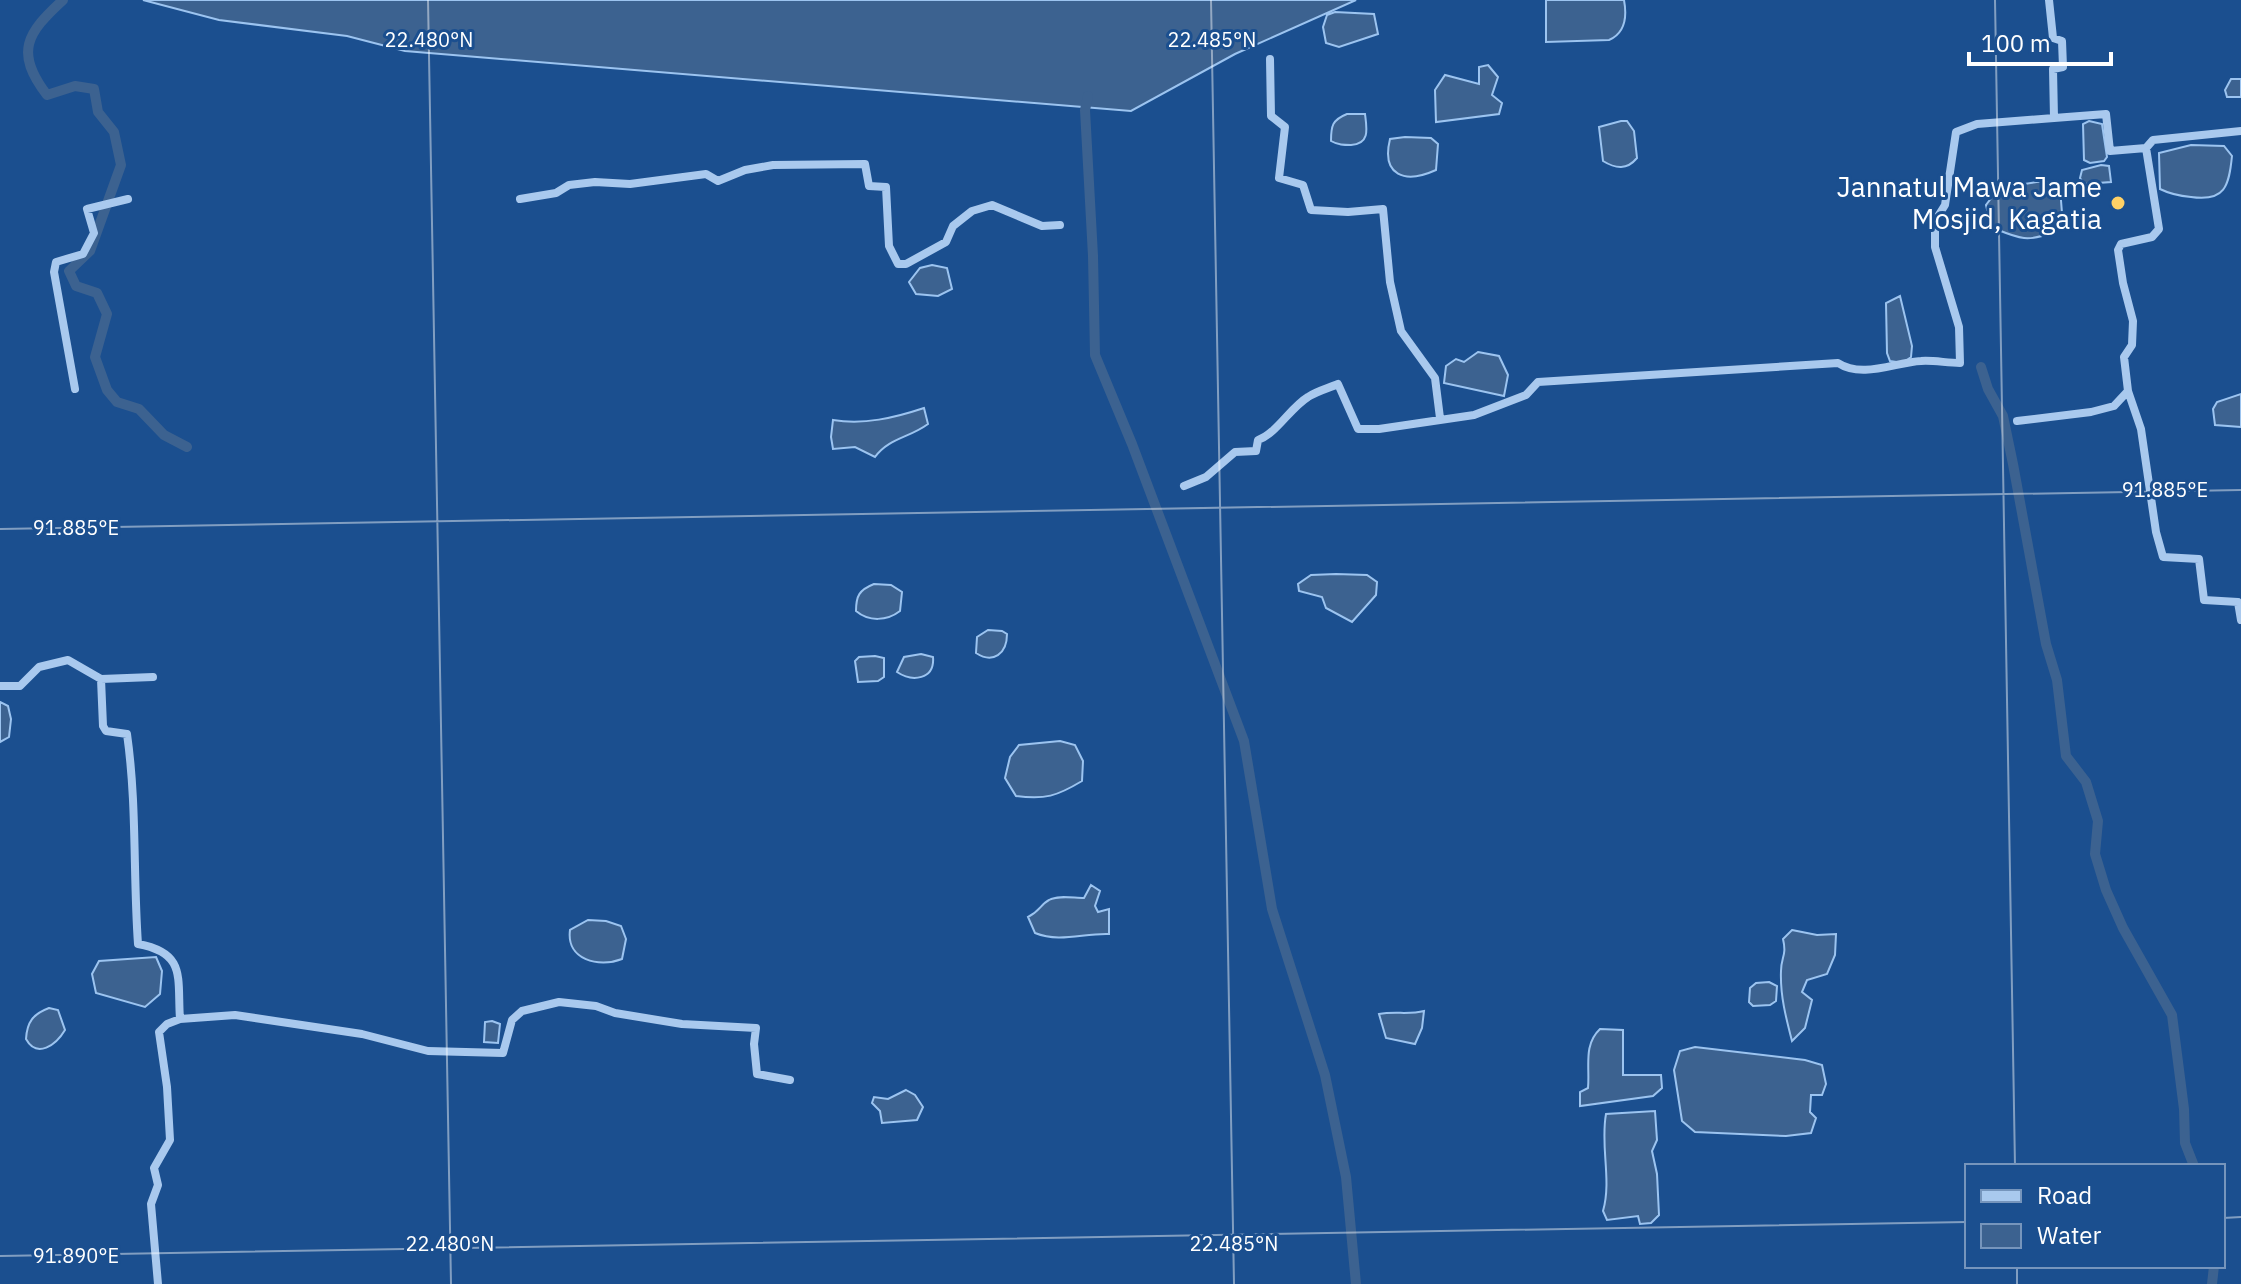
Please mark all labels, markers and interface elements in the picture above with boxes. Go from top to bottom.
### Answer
scale bar [1969,16,2111,66]
text: 22.480°N [385,26,473,53]
text: 22.485°N [1168,26,1256,53]
text: 100 m [1981,27,2051,59]
place label: Jannatul Mawa Jame Mosjid, Kagatia [1837,168,2102,237]
marker: Jannatul Mawa Jame Mosjid, Kagatia [2109,194,2127,212]
text: 91.885°E [2122,476,2208,503]
text: 91.885°E [33,514,119,541]
legend [1965,1164,2225,1268]
text: Road [2037,1179,2092,1211]
text: Water [2037,1219,2101,1251]
text: 22.480°N [406,1230,494,1257]
text: 22.485°N [1190,1230,1278,1257]
text: 91.890°E [33,1242,119,1269]

